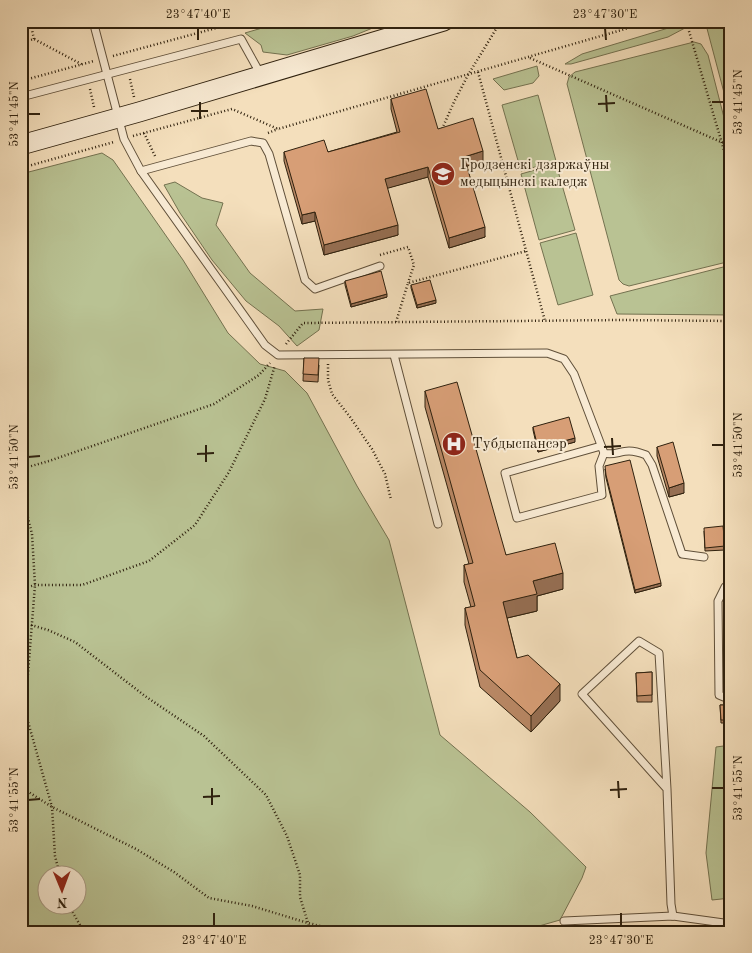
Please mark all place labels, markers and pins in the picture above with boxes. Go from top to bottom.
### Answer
place label: Гродзенскі дзяржаўны медыцынскі каледж [460,158,610,190]
school or university icon: Гродзенскі дзяржаўны медыцынскі каледж [430,161,456,187]
hospital icon: Тубдыспансэр [441,431,467,457]
place label: Тубдыспансэр [472,437,567,452]

